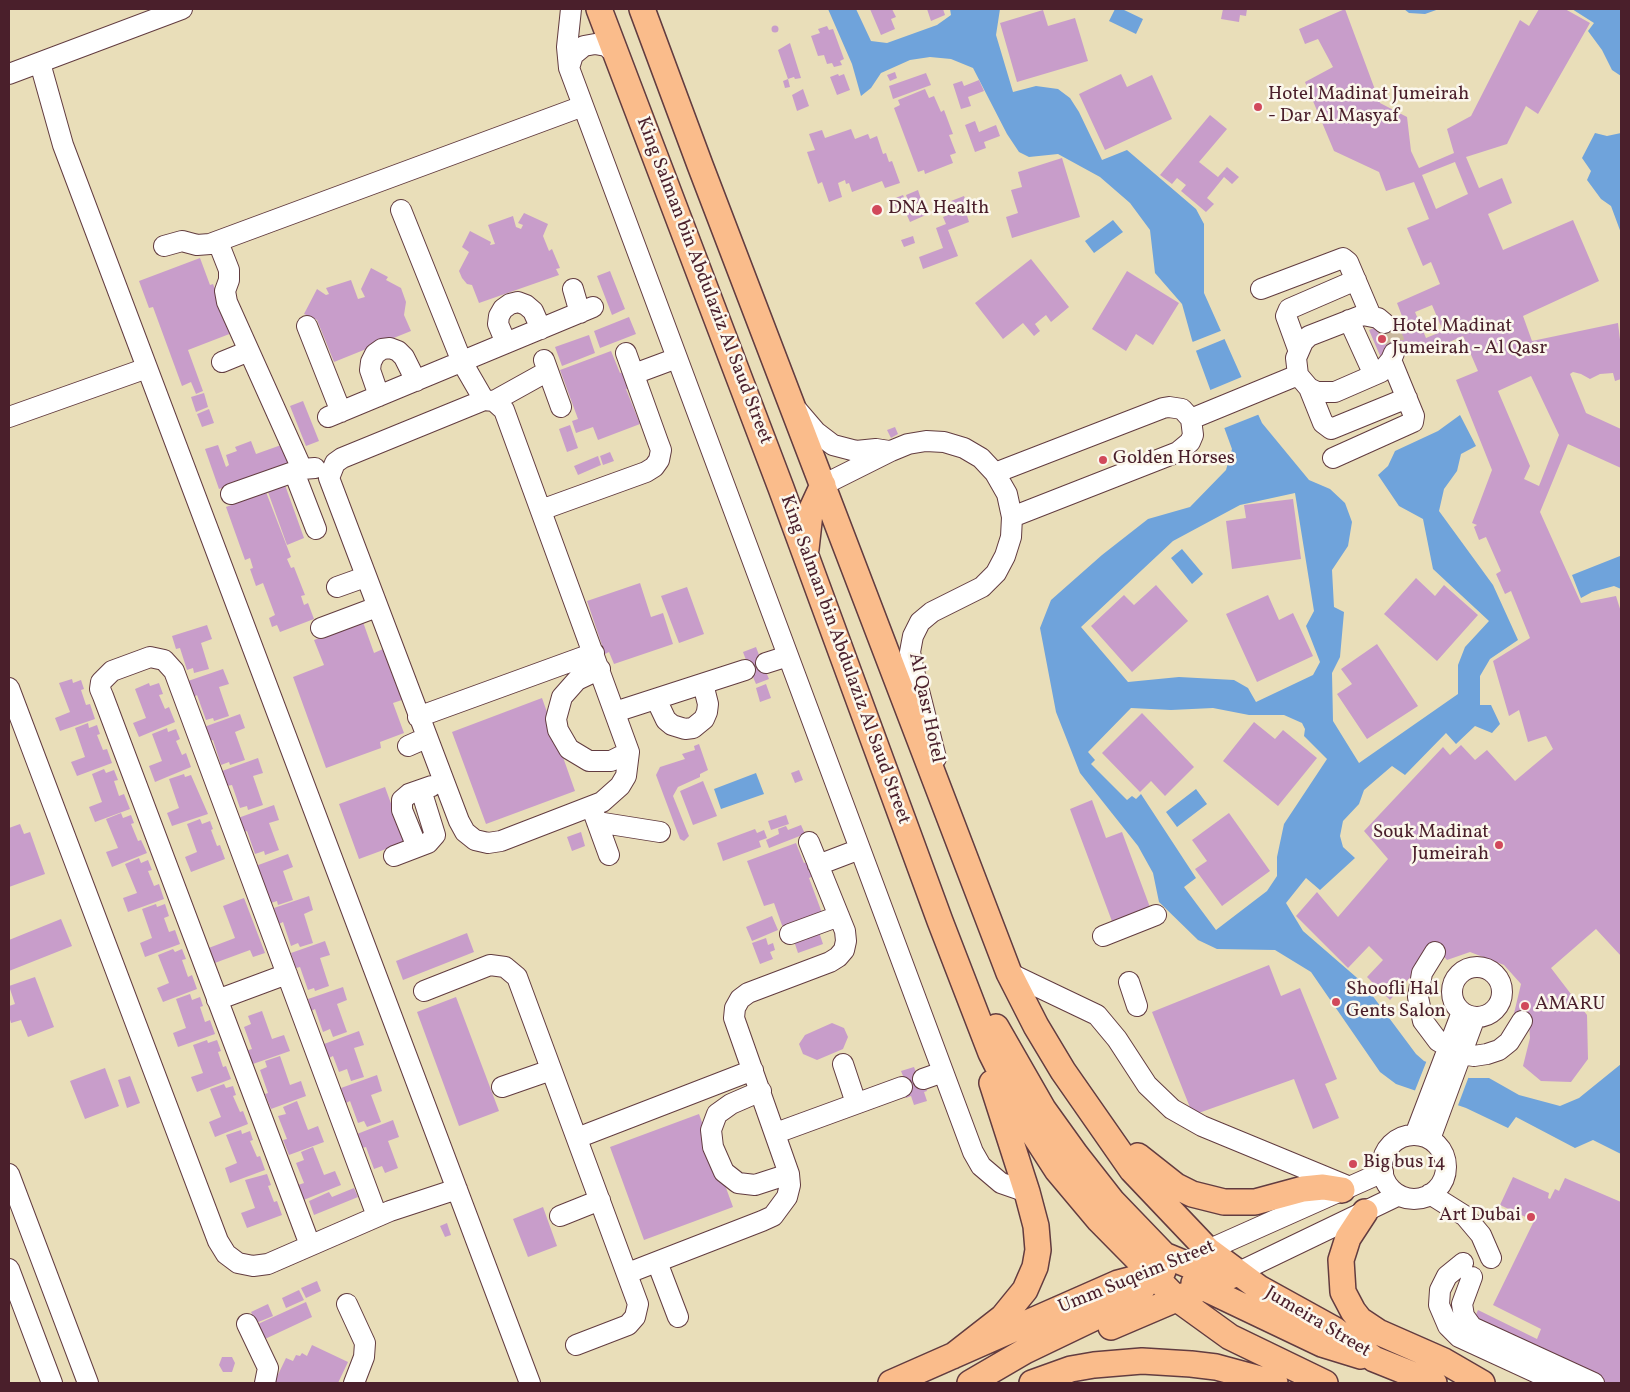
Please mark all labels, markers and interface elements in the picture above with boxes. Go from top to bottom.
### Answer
place label: Hotel Madinat Jumeirah - Dar Al Masyaf [1268,85,1469,129]
marker: Hotel Madinat Jumeirah - Dar Al Masyaf [1252,101,1264,113]
street label: King Salman bin Abdulaziz Al Saud Street [630,114,776,448]
place label: DNA Health [888,199,989,221]
marker: DNA Health [870,203,884,217]
place label: Hotel Madinat Jumeirah - Al Qasr [1392,317,1547,361]
marker: Hotel Madinat Jumeirah - Al Qasr [1376,333,1388,345]
place label: Golden Horses [1113,449,1235,471]
marker: Golden Horses [1097,454,1109,466]
street label: King Salman bin Abdulaziz Al Saud Street [774,492,914,828]
street label: Al Qasr Hotel [902,651,948,765]
place label: Souk Madinat Jumeirah [1373,823,1489,867]
marker: Souk Madinat Jumeirah [1493,839,1505,851]
place label: Shoofli Hal Gents Salon [1346,980,1446,1024]
place label: AMARU [1535,995,1605,1017]
marker: Shoofli Hal Gents Salon [1330,996,1342,1008]
marker: AMARU [1519,1000,1531,1012]
place label: Big bus 14 [1363,1153,1446,1175]
marker: Big bus 14 [1347,1158,1359,1170]
place label: Art Dubai [1439,1206,1521,1228]
marker: Art Dubai [1525,1211,1537,1223]
street label: Umm Suqeim Street [1055,1236,1219,1320]
street label: Jumeira Street [1260,1282,1374,1364]

